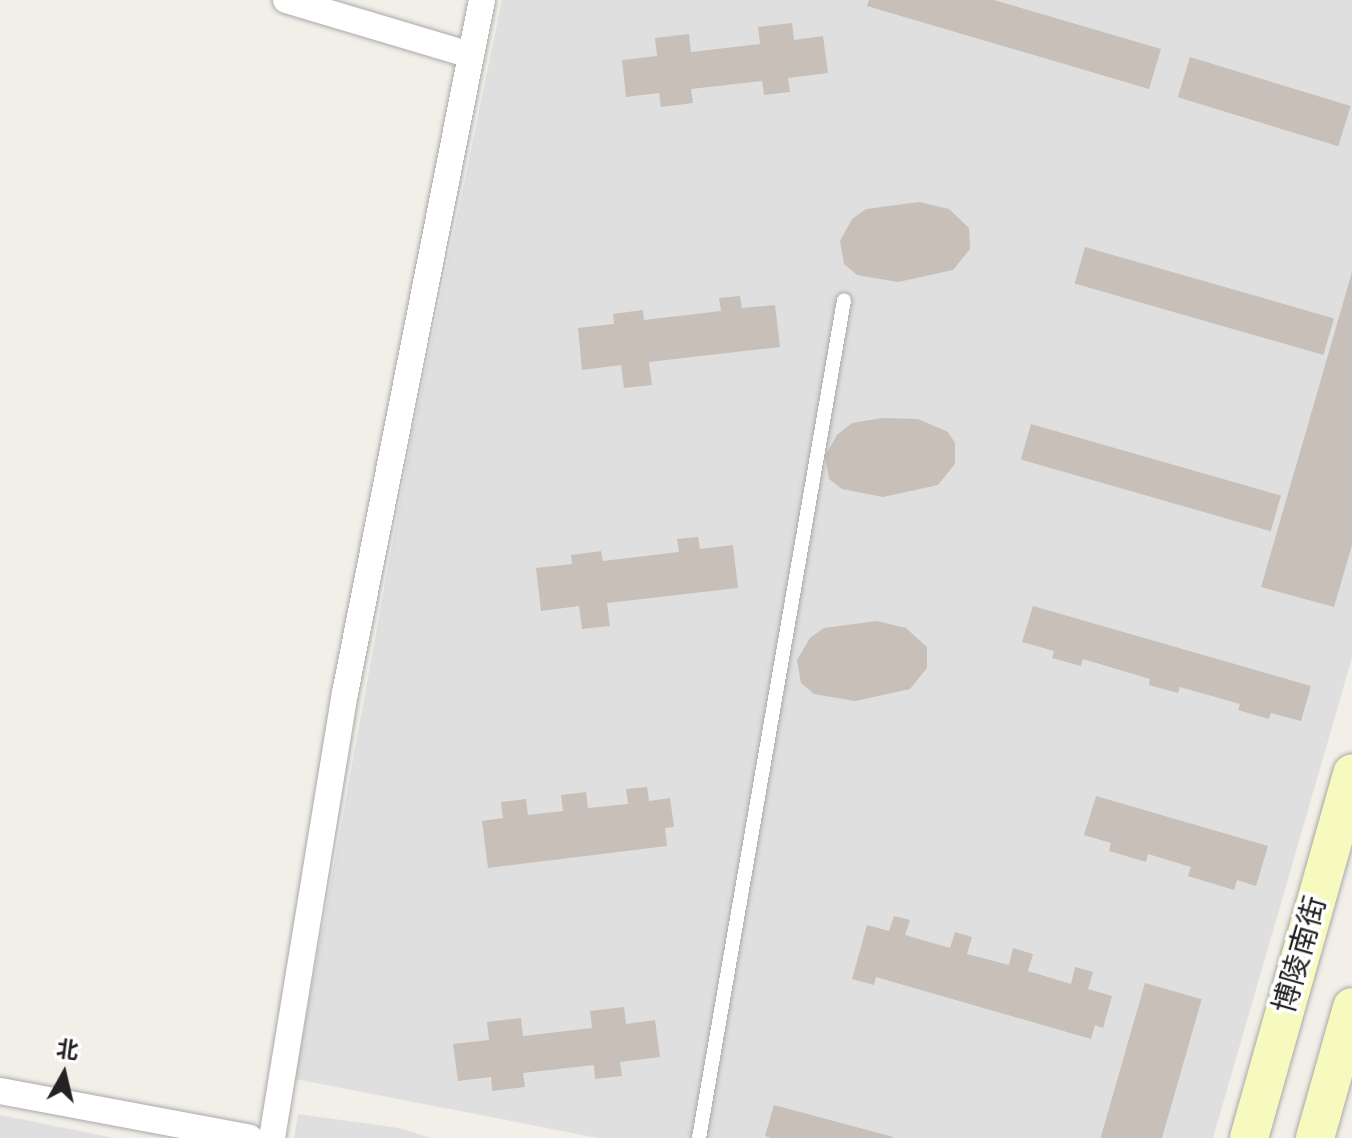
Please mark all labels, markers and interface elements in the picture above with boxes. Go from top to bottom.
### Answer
street label: 博陵南街 [1266,892,1334,1018]
north arrow [24,1034,104,1114]
text: 北 [55,1036,80,1065]

